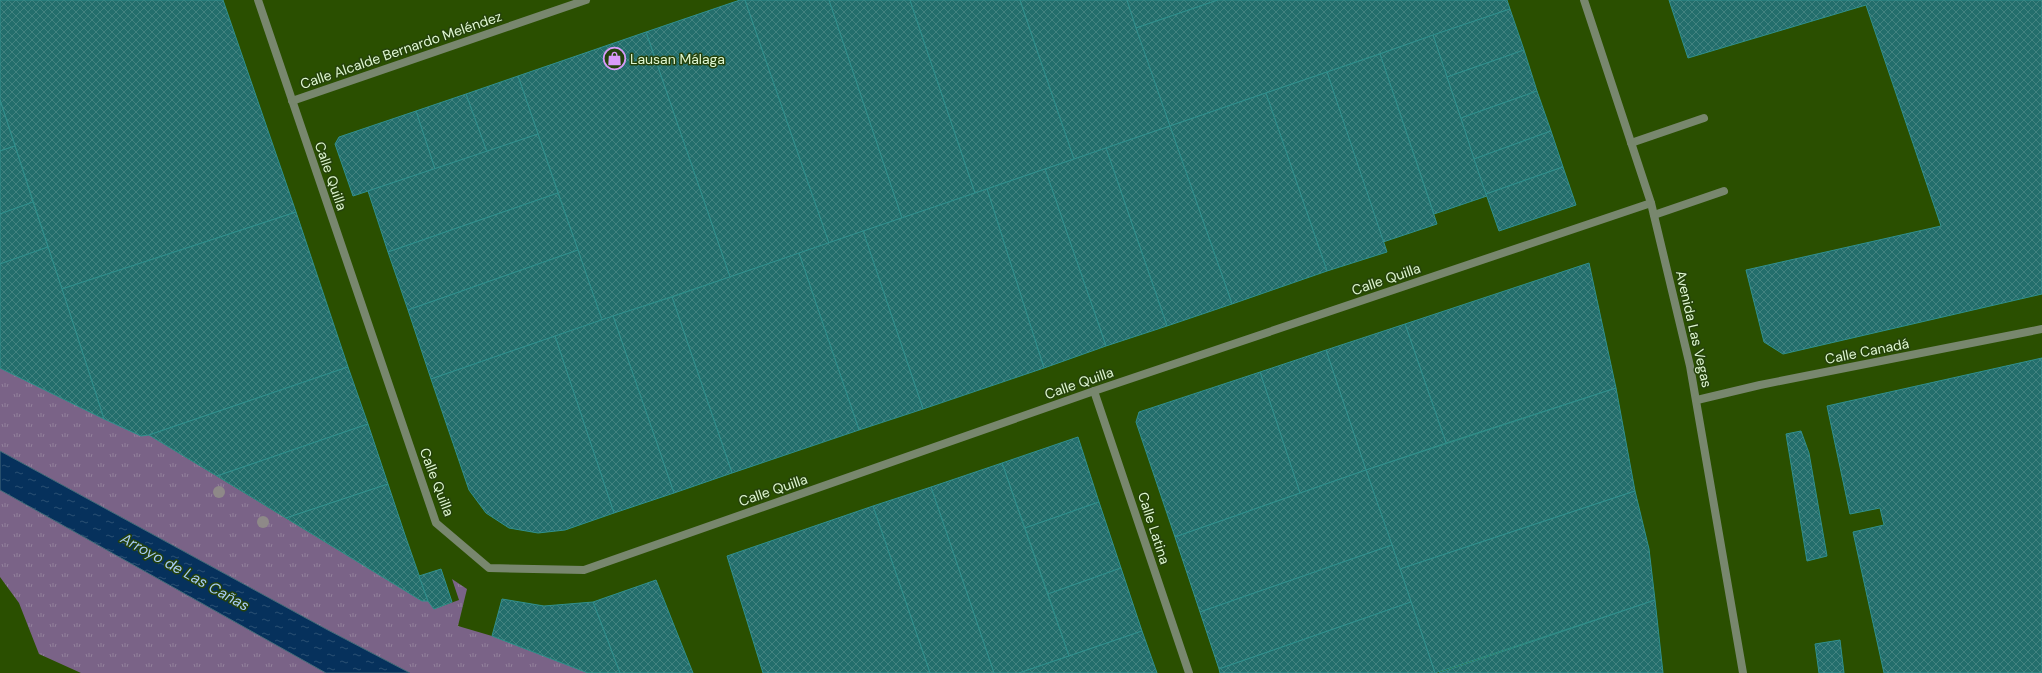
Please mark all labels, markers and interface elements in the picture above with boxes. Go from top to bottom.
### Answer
street label: Calle Alcalde Bernardo Meléndez [298,7,504,93]
shop icon: Lausan Málaga [601,46,627,72]
place label: Lausan Málaga [630,50,725,68]
street label: Calle Quilla [311,139,351,213]
street label: Calle Quilla [1349,259,1423,299]
street label: Avenida Las Vegas [1672,269,1716,389]
street label: Calle Canadá [1823,334,1911,368]
street label: Calle Quilla [1042,363,1116,403]
street label: Calle Quilla [416,445,458,519]
street label: Calle Quilla [736,470,810,510]
street label: Calle Latina [1134,490,1174,566]
water label: Arroyo de Las Cañas [116,528,253,616]

